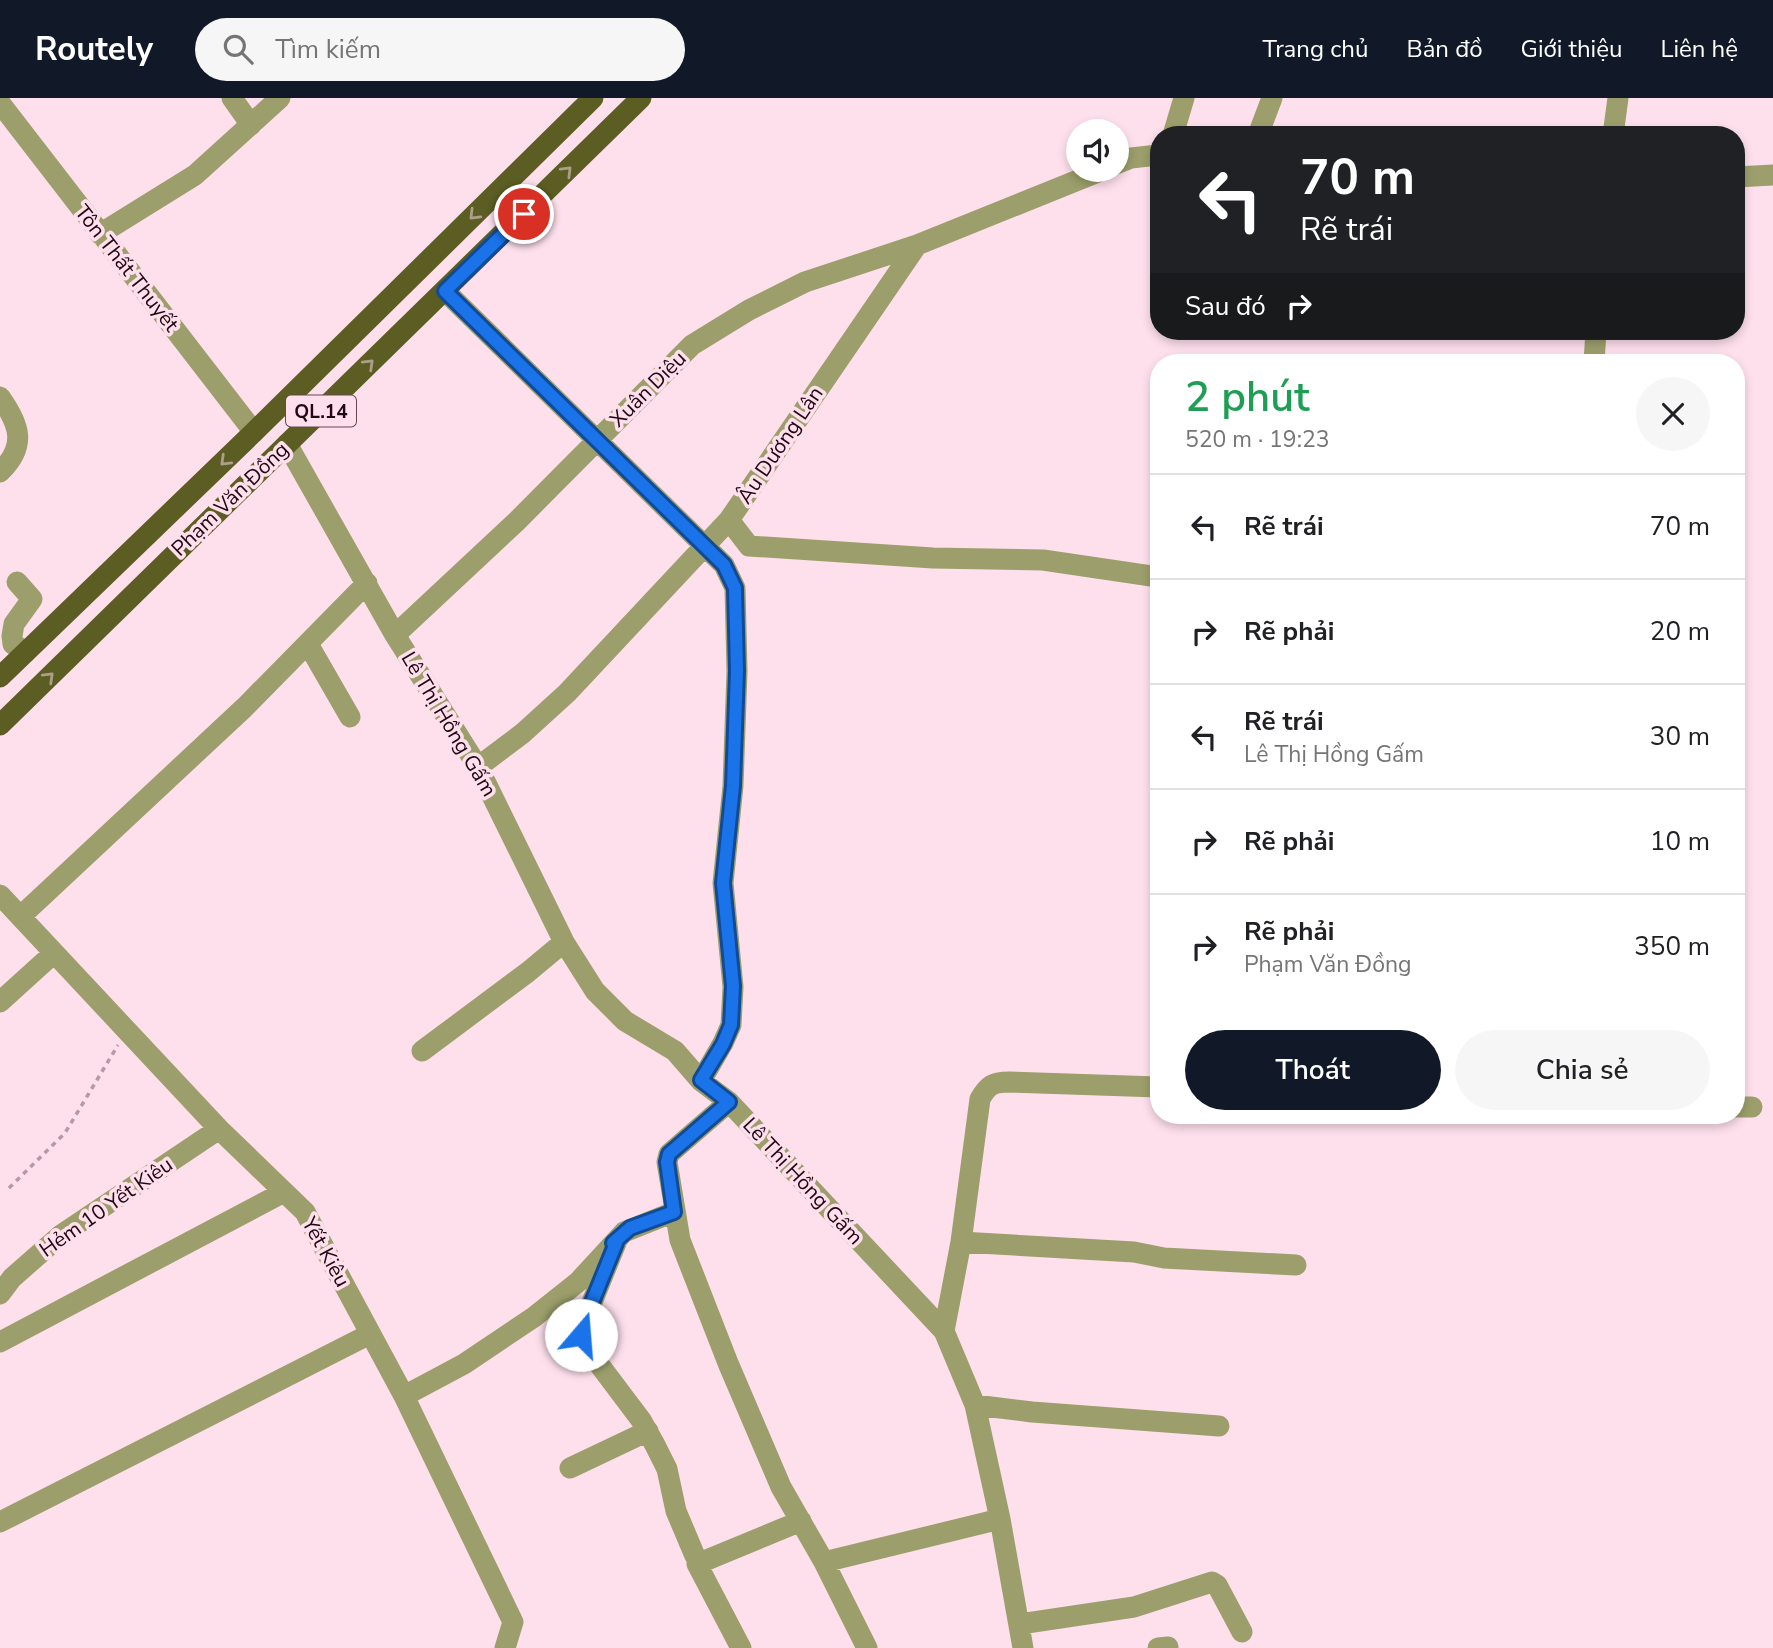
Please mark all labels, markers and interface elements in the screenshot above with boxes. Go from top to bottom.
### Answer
search box [195,18,685,81]
text: Routely [35,27,153,72]
icon: search [219,30,257,68]
text: Tìm kiếm [275,32,381,67]
text: Trang chủ [1263,33,1368,65]
text: Bản đồ [1406,33,1483,65]
text: Giới thiệu [1521,33,1622,65]
text: Liên hệ [1660,33,1738,65]
map controls [1066,119,1129,182]
button: sound [1066,119,1129,182]
text: 70 m [1300,144,1415,211]
icon: left [1185,154,1276,245]
one-way arrow [559,166,572,179]
pin [494,184,554,244]
icon: arrive [505,195,543,233]
street label: Tôn Thất Thuyết [69,199,186,338]
one-way arrow [470,207,483,220]
text: Rẽ trái [1300,208,1393,251]
icon: right [1280,287,1318,325]
text: Sau đó [1185,289,1266,324]
street label: Xuân Diệu [604,345,692,433]
one-way arrow [361,360,374,373]
text: 2 phút [1185,369,1310,426]
button: close [1636,377,1710,451]
street label: Âu Dương Lân [730,381,830,509]
road number: QL.14 [286,396,356,426]
text: 520 m · 19:23 [1185,424,1330,455]
street label: Phạm Văn Đồng [165,436,295,562]
one-way arrow [220,452,233,465]
icon: left [1185,508,1223,546]
text: Rẽ trái [1244,509,1324,544]
text: 70 m [1650,509,1710,544]
icon: right [1185,613,1223,651]
text: Rẽ phải [1244,614,1334,649]
text: 20 m [1650,614,1710,649]
street label: Lê Thị Hồng Gấm [395,646,503,802]
one-way arrow [41,673,53,685]
text: Rẽ trái [1244,704,1324,739]
icon: left [1185,718,1223,756]
text: 30 m [1650,719,1710,754]
text: Lê Thị Hồng Gấm [1244,739,1424,770]
icon: right [1185,823,1223,861]
text: Rẽ phải [1244,824,1334,859]
text: 10 m [1650,824,1710,859]
text: Rẽ phải [1244,914,1334,949]
icon: right [1185,928,1223,966]
text: 350 m [1634,929,1710,964]
text: Phạm Văn Đồng [1244,949,1412,980]
button: Thoát [1185,1030,1441,1110]
button: Chia sẻ [1455,1030,1710,1110]
street label: Lê Thị Hồng Gấm [737,1111,869,1251]
street label: Hẻm 10 Yết Kiêu [34,1151,178,1263]
street label: Yết Kiêu [295,1211,357,1292]
position arrow [544,1298,618,1372]

